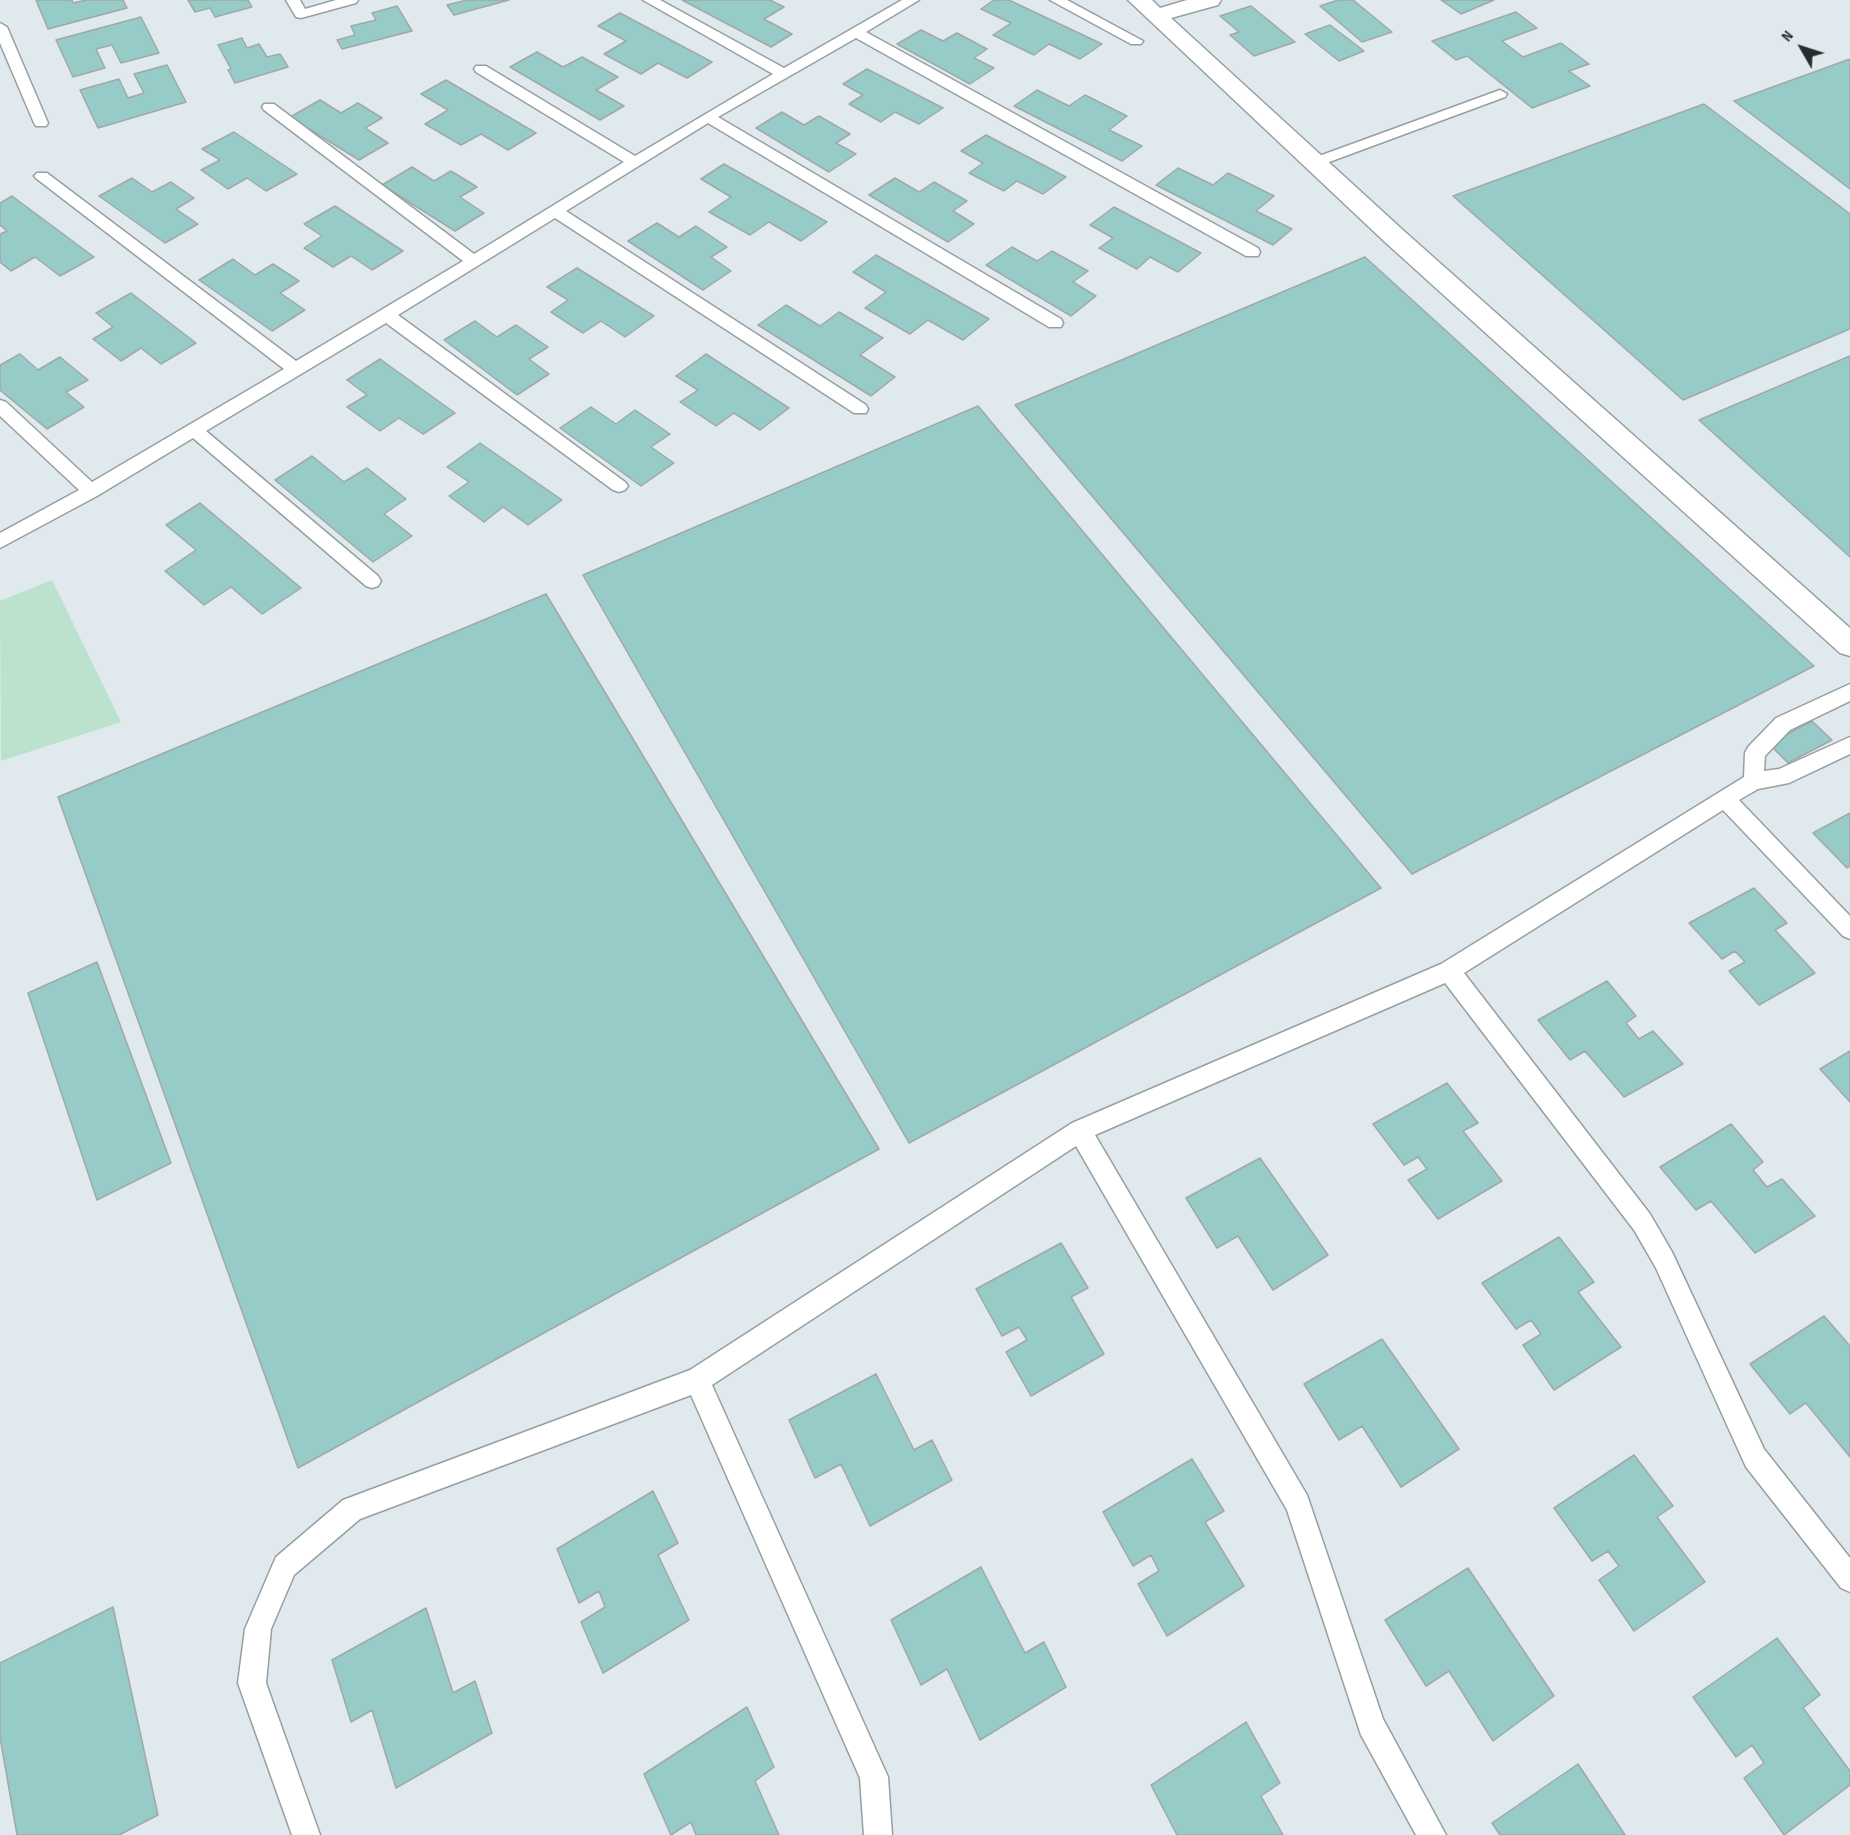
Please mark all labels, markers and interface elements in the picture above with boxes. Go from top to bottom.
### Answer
north arrow [1772,18,1832,78]
text: N [1778,27,1798,46]

